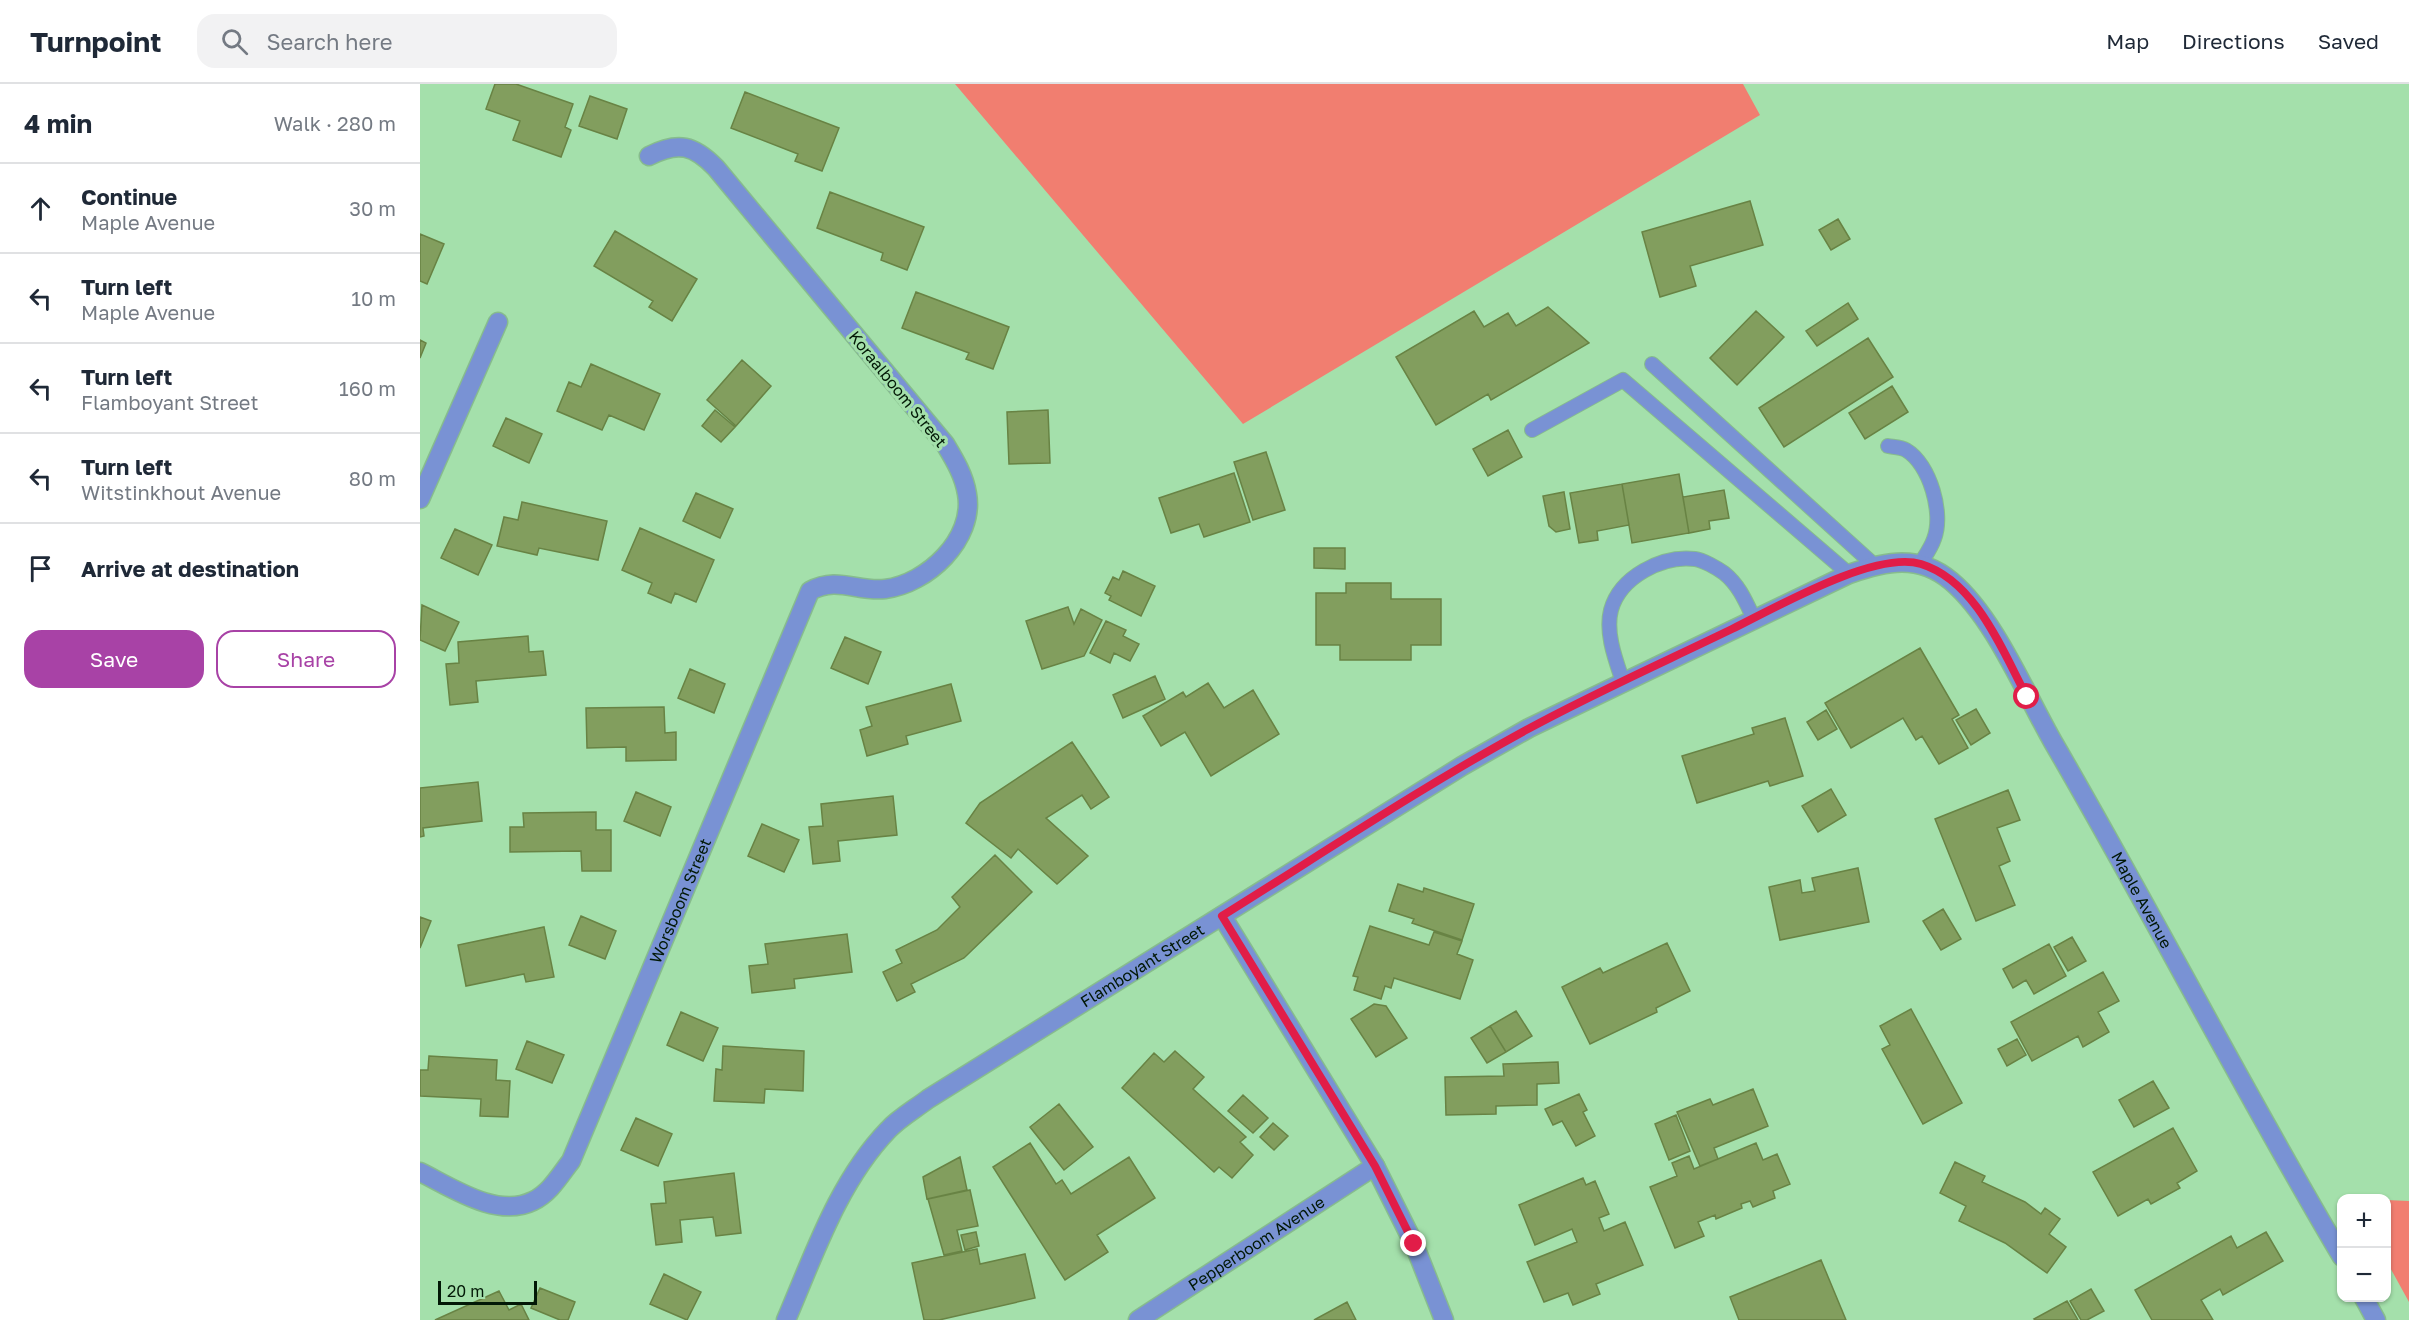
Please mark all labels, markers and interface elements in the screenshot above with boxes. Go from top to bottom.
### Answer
search box [197,14,617,68]
text: Turnpoint [30,25,161,58]
icon: search [218,25,251,58]
text: Search here [266,28,393,55]
text: Map [2106,28,2149,54]
text: Directions [2182,28,2285,54]
text: Saved [2318,28,2379,54]
text: 4 min [24,108,92,139]
text: Walk · 280 m [274,111,396,135]
text: Continue [81,183,177,210]
icon: ahead [24,192,57,225]
text: 30 m [349,196,396,220]
text: Maple Avenue [81,210,215,234]
text: Turn left [81,273,172,300]
icon: left [24,282,57,315]
text: 10 m [351,286,396,310]
text: Maple Avenue [81,300,215,324]
street label: Koraalboom Street [845,327,951,451]
text: Turn left [81,363,172,390]
icon: left [24,372,57,405]
text: 160 m [339,376,396,400]
text: Flamboyant Street [81,390,258,414]
text: Turn left [81,453,172,480]
icon: left [24,462,57,495]
text: 80 m [349,466,396,490]
text: Witstinkhout Avenue [81,480,281,504]
icon: arrive [24,552,57,585]
text: Arrive at destination [81,555,299,582]
button: Save [24,630,204,688]
button: Share [216,630,396,688]
route start [2013,683,2039,709]
street label: Worsboom Street [645,835,715,966]
street label: Maple Avenue [2107,848,2177,952]
street label: Flamboyant Street [1077,919,1208,1012]
street label: Pepperboom Avenue [1184,1192,1328,1295]
map controls [2337,1194,2391,1302]
button: + [2337,1194,2391,1248]
route end [1400,1230,1426,1256]
button: − [2337,1248,2391,1302]
scale bar [438,1278,537,1306]
text: 20 m [447,1281,484,1301]

